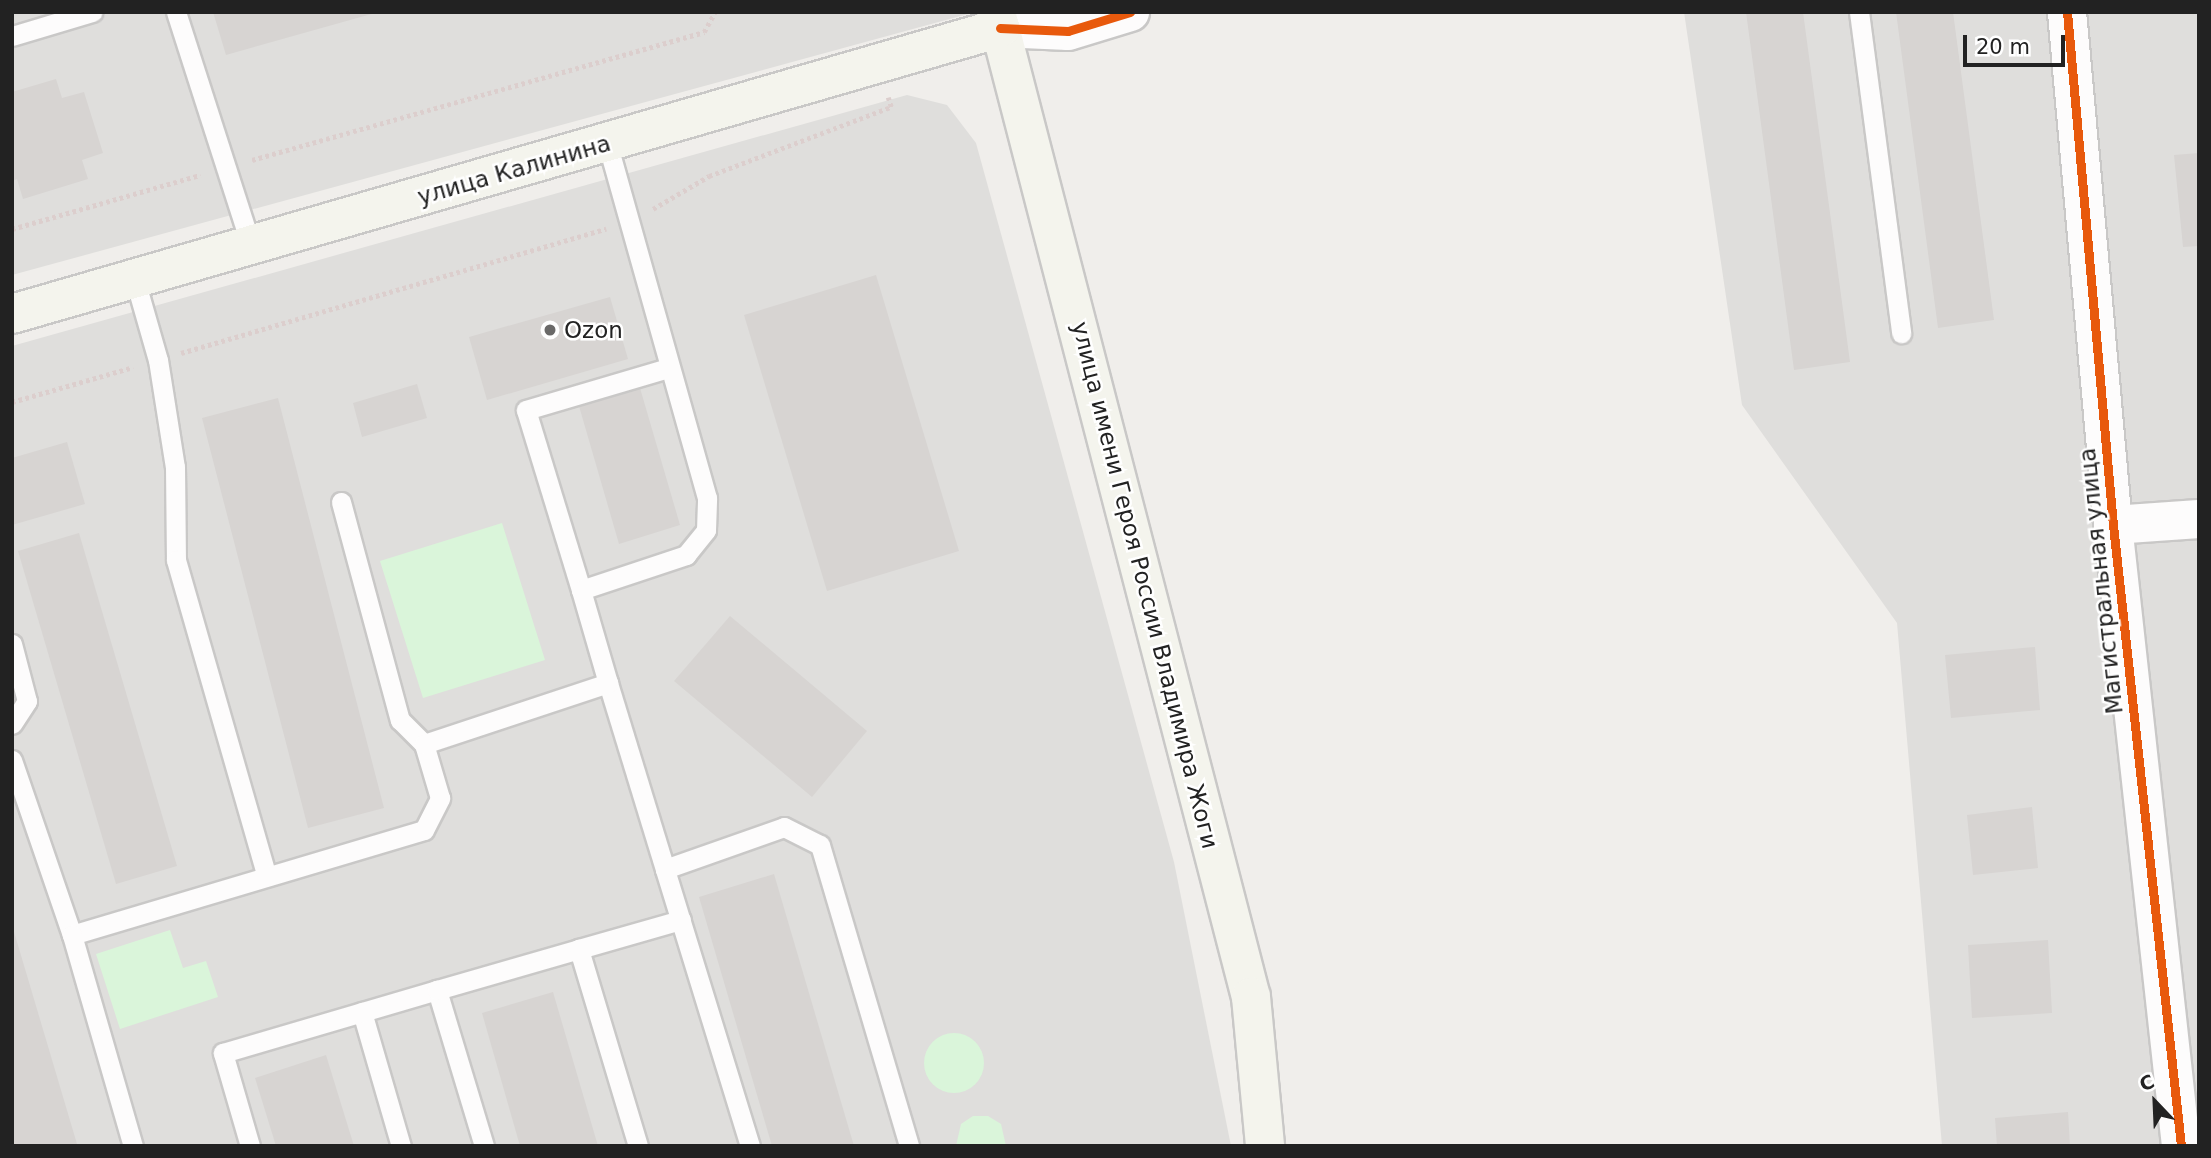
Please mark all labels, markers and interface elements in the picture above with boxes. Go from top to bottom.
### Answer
scale bar [1966,21,2068,65]
text: 20 m [1976,35,2030,59]
street label: улица Калинина [414,129,614,211]
place label: Ozon [564,316,623,344]
street label: улица имени Героя России Владимира Жоги [1066,319,1224,851]
marker: Ozon [542,322,558,338]
street label: Магистральная улица [2073,447,2129,715]
north arrow [2120,1067,2190,1137]
text: С [2136,1070,2158,1096]

